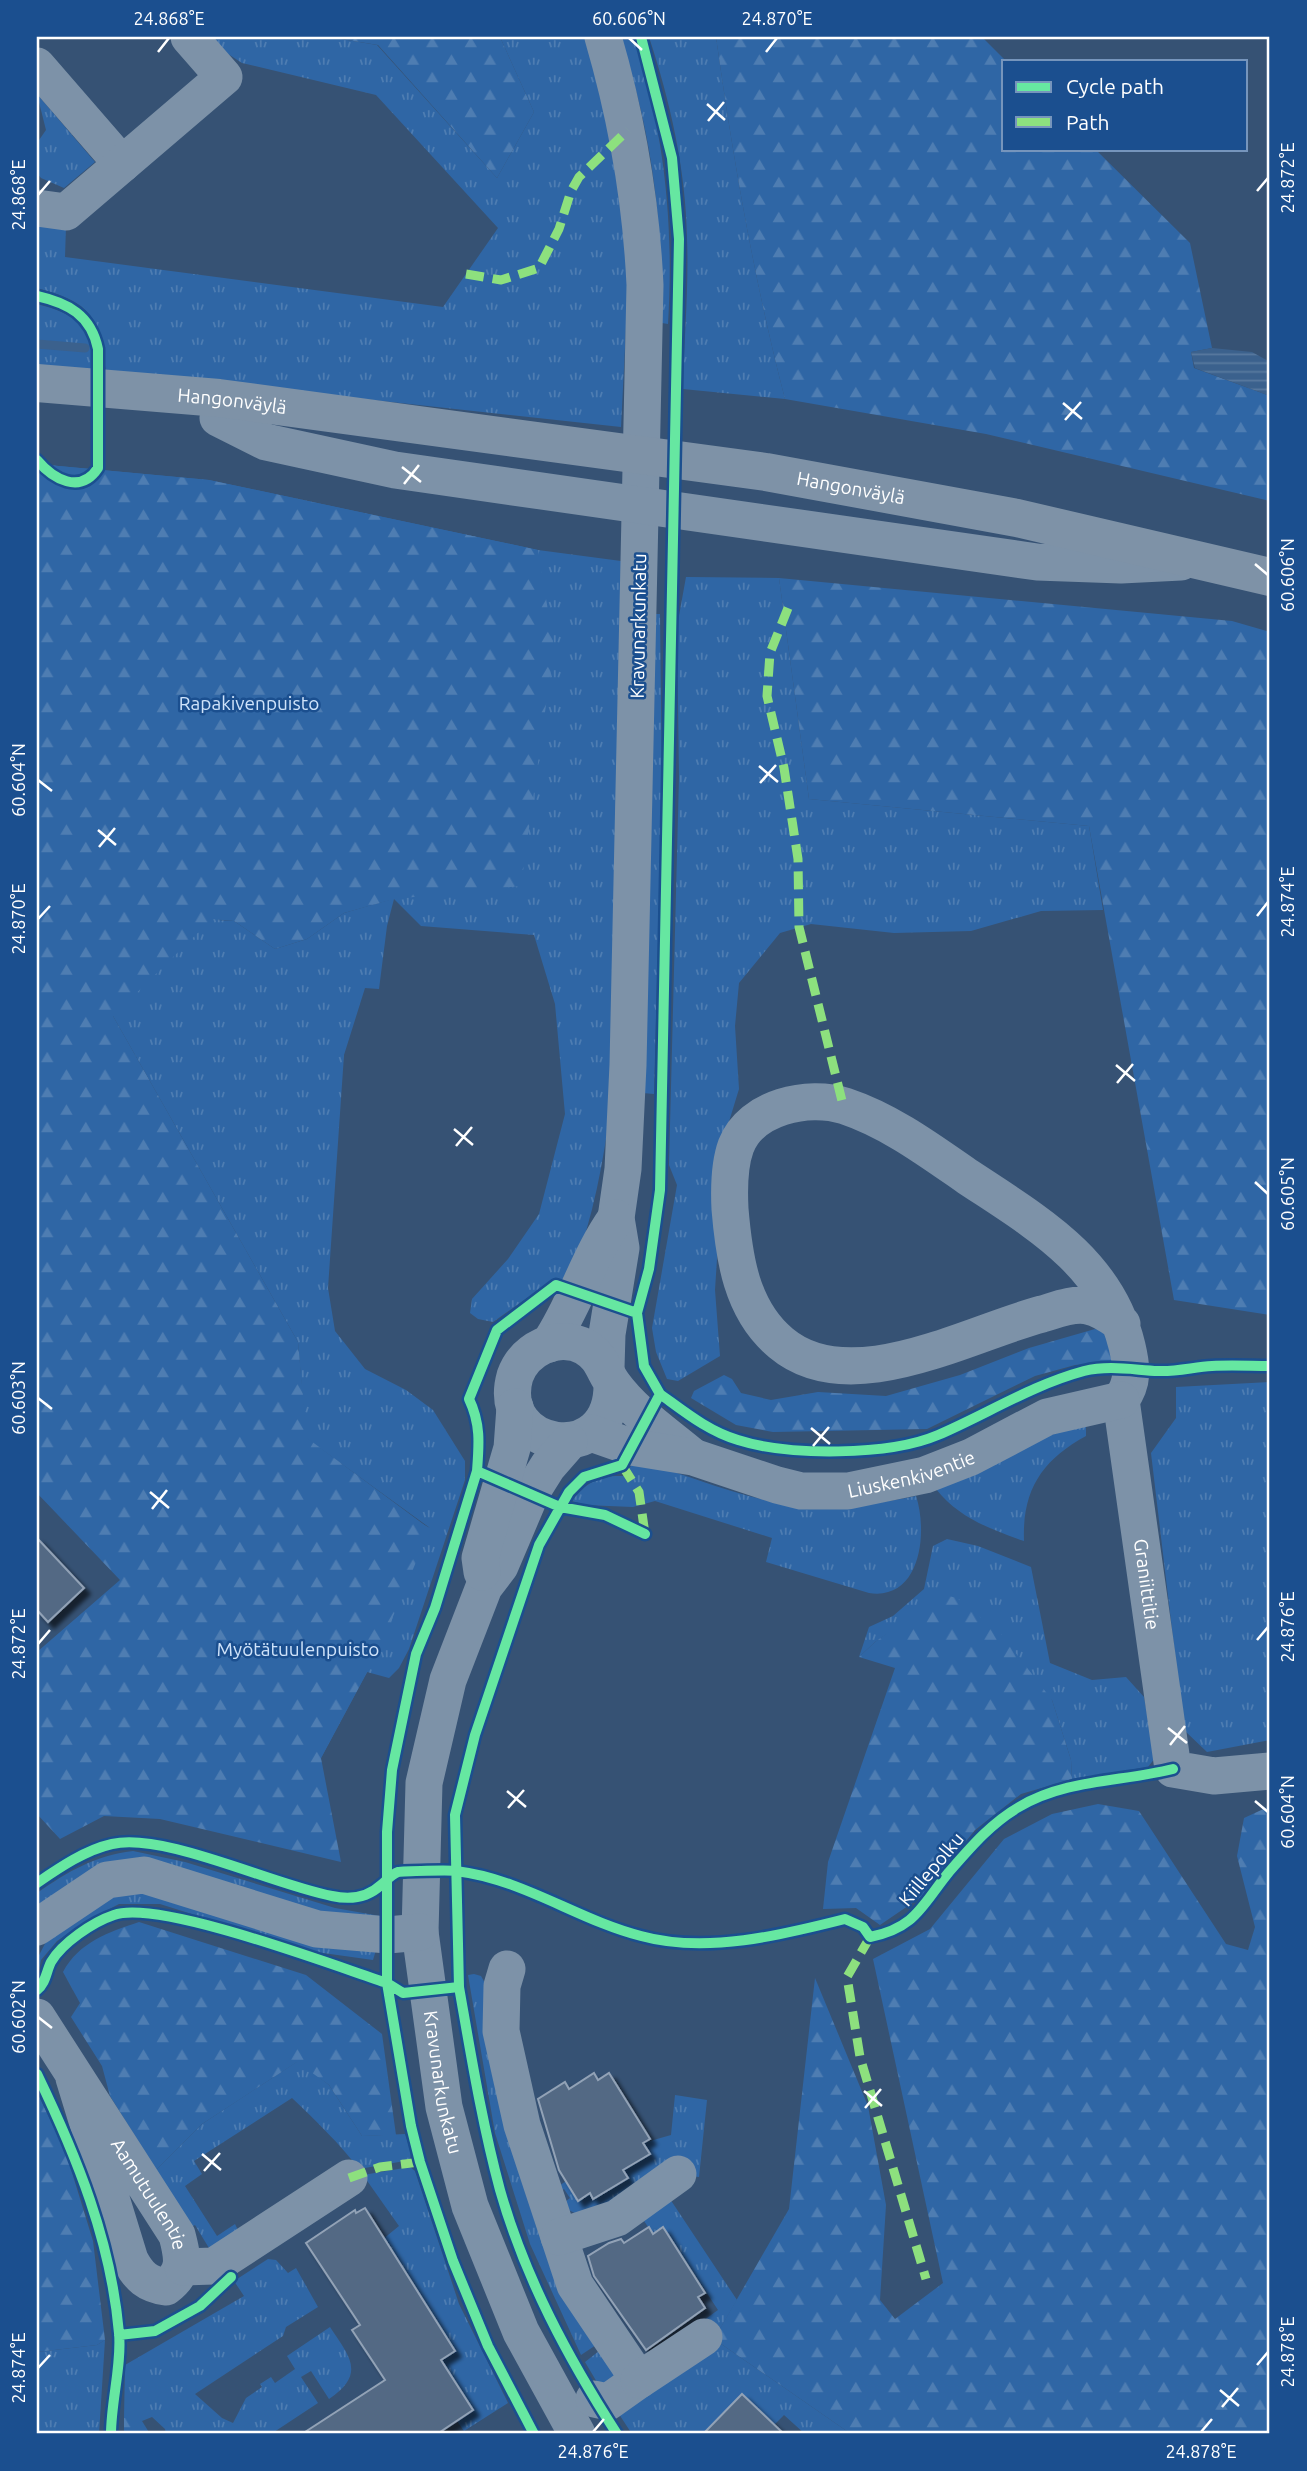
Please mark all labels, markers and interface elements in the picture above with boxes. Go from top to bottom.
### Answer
text: 24.868°E [133,8,205,28]
text: 60.606°N [592,8,666,28]
text: 24.870°E [741,8,813,28]
legend [1002,60,1248,150]
text: Cycle path [1066,74,1164,98]
text: Path [1066,110,1109,134]
text: 24.872°E [1277,142,1297,214]
text: 24.868°E [8,159,28,231]
street label: Hangonväylä [177,384,288,418]
street label: Hangonväylä [795,467,907,508]
text: 60.606°N [1277,538,1297,612]
street label: Kravunarkunkatu [626,553,650,699]
park label: Rapakivenpuisto [179,692,319,714]
text: 60.604°N [8,743,28,817]
text: 24.874°E [1277,866,1297,938]
text: 24.870°E [8,883,28,955]
text: 60.605°N [1277,1157,1297,1231]
text: 60.603°N [8,1361,28,1435]
street label: Liuskenkiventie [846,1446,978,1502]
street label: Graniittitie [1130,1537,1164,1631]
text: 24.876°E [1277,1591,1297,1663]
text: 24.872°E [8,1608,28,1680]
park label: Myötätuulenpuisto [217,1638,379,1660]
text: 60.604°N [1277,1775,1297,1849]
street label: Kiillepolku [894,1828,968,1910]
text: 60.602°N [8,1980,28,2054]
street label: Kravunarkunkatu [420,2009,467,2156]
street label: Aamutuulentie [107,2134,191,2252]
text: 24.878°E [1277,2316,1297,2388]
text: 24.874°E [8,2332,28,2404]
text: 24.876°E [557,2441,629,2461]
text: 24.878°E [1165,2441,1237,2461]

